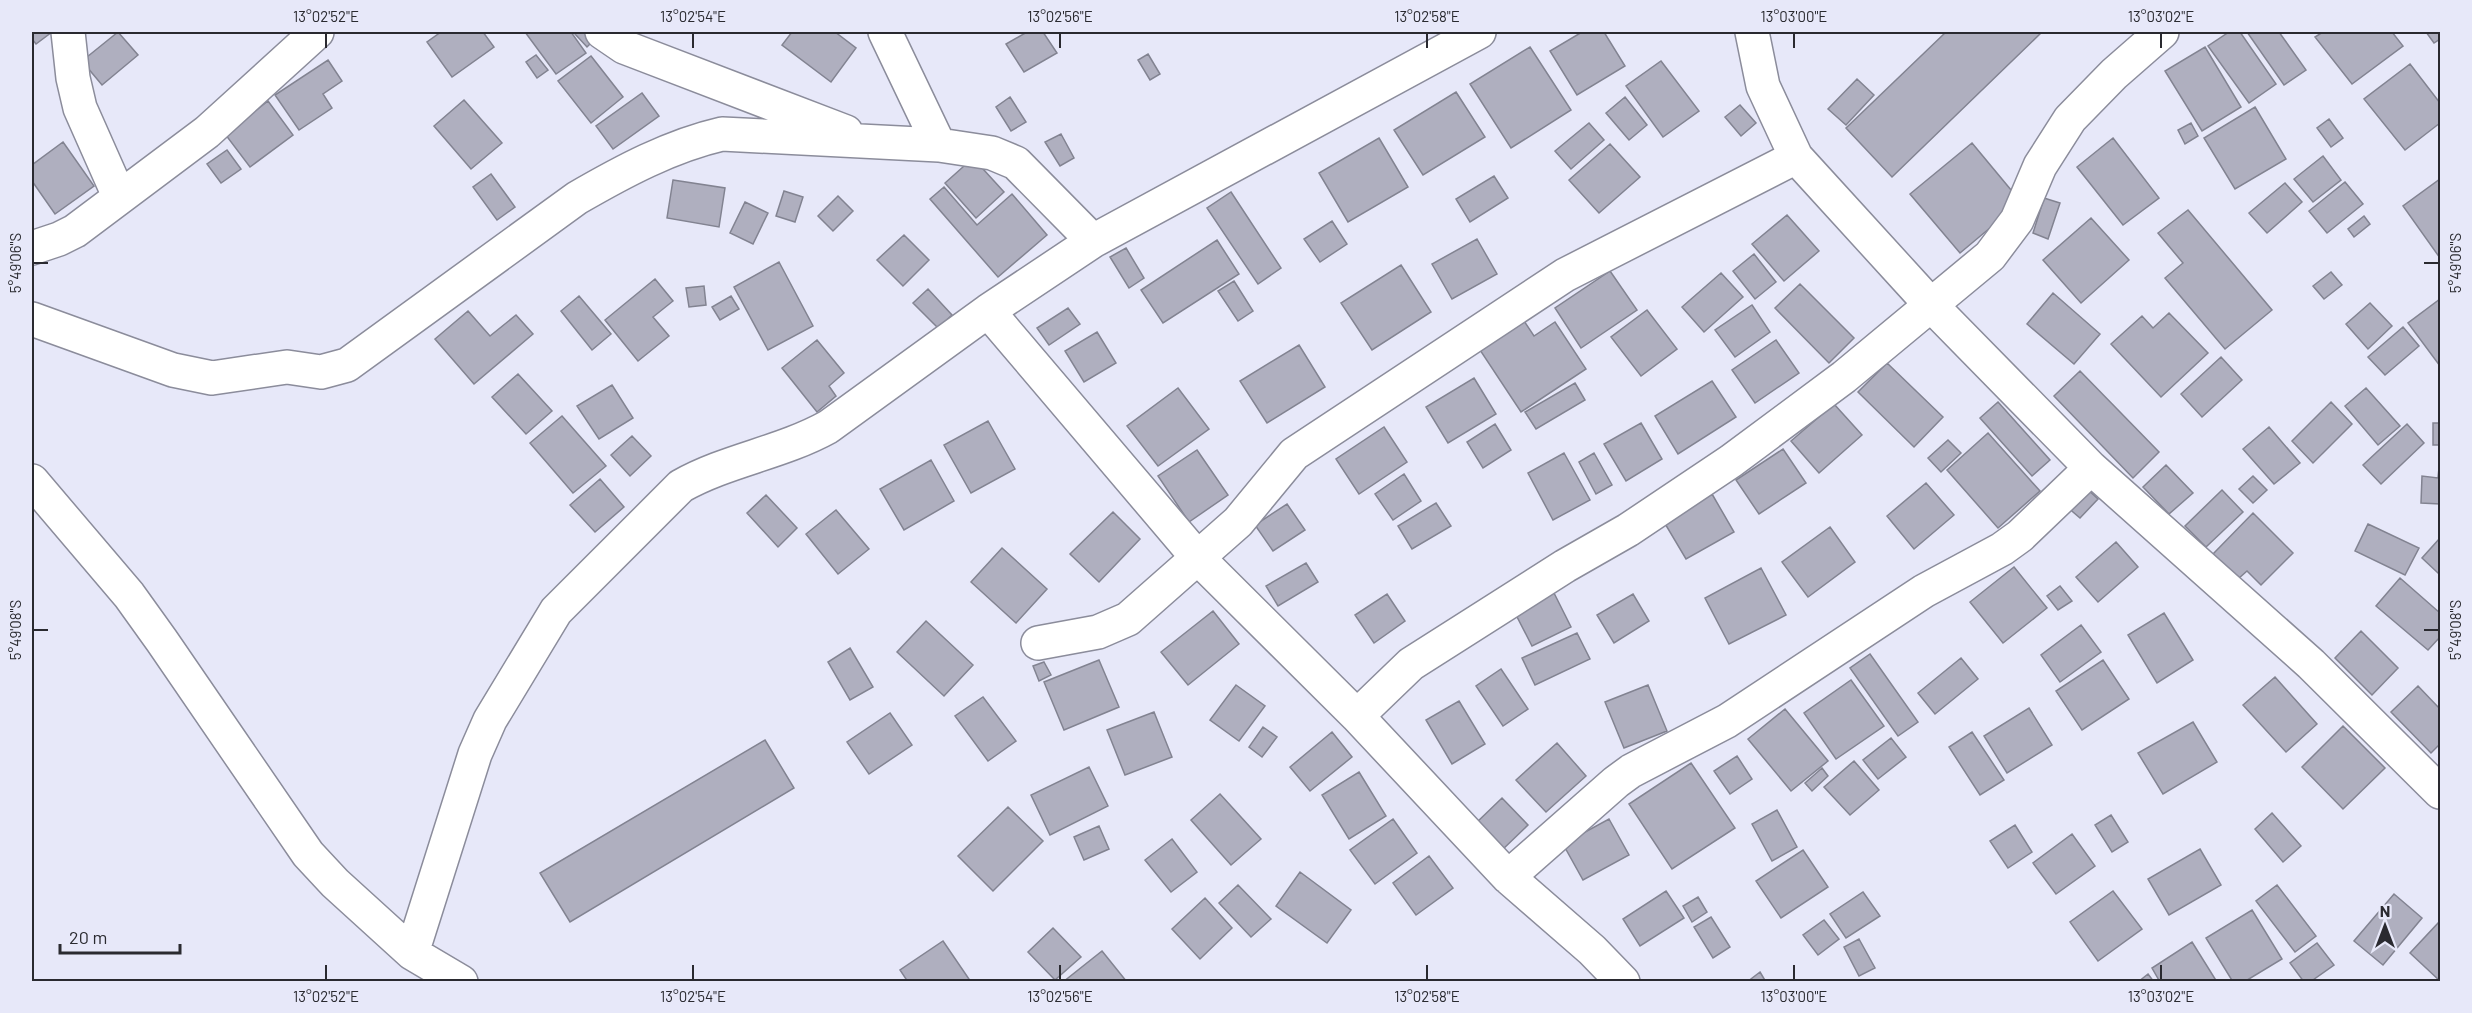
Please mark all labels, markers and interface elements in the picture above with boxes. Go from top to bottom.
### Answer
text: 13°02'52"E [293,7,359,25]
text: 13°02'54"E [660,7,726,25]
text: 13°02'56"E [1027,7,1093,25]
text: 13°02'58"E [1394,7,1460,25]
text: 13°03'00"E [1761,7,1827,25]
text: 13°03'02"E [2128,7,2194,25]
text: 5°49'06"S [6,233,24,293]
text: 5°49'06"S [2446,233,2464,293]
text: 5°49'08"S [6,600,24,660]
text: 5°49'08"S [2446,600,2464,660]
north arrow [2355,896,2415,956]
text: N [2380,901,2390,920]
scale bar [60,917,180,955]
text: 20 m [69,926,107,948]
text: 13°02'52"E [293,987,359,1005]
text: 13°02'54"E [660,987,726,1005]
text: 13°02'56"E [1027,987,1093,1005]
text: 13°02'58"E [1394,987,1460,1005]
text: 13°03'00"E [1761,987,1827,1005]
text: 13°03'02"E [2128,987,2194,1005]

